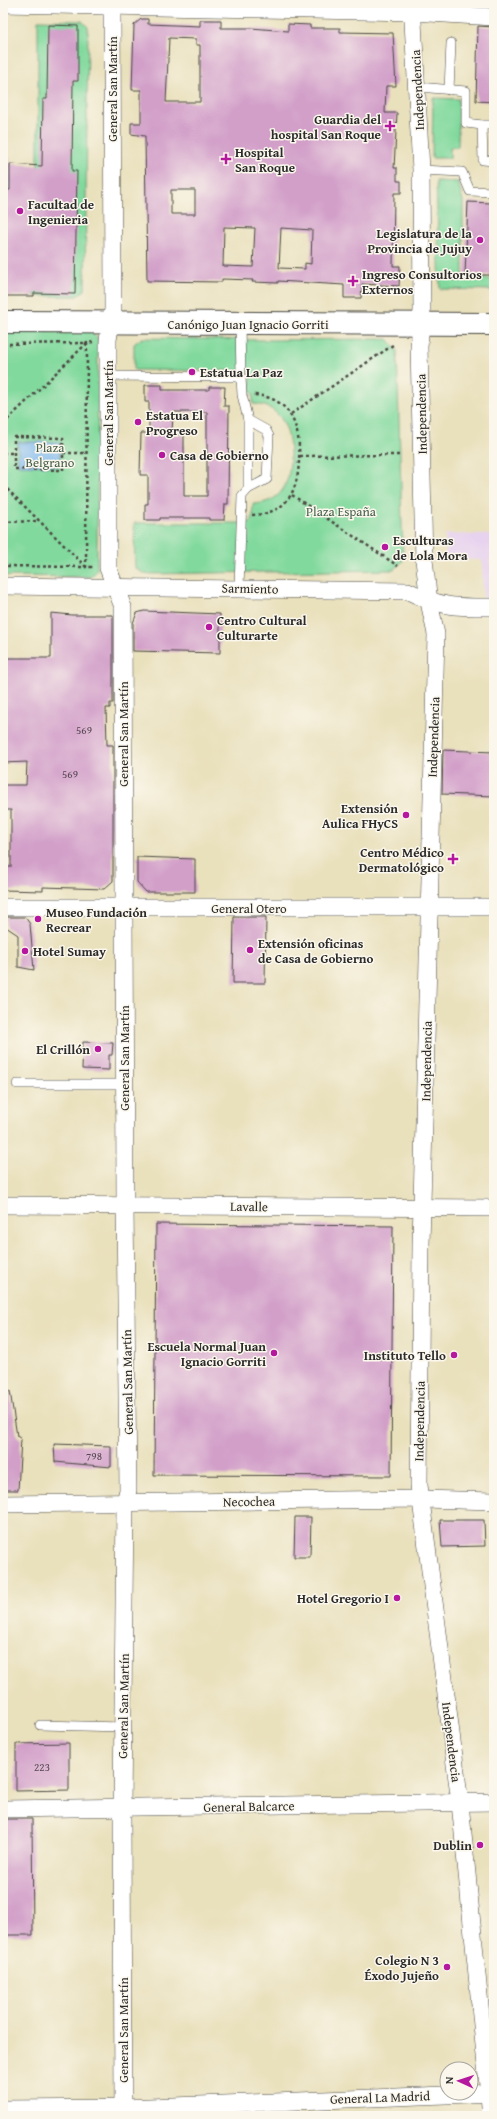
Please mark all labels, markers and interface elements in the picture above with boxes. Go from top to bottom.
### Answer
street label: General San Martín [103,36,122,142]
street label: Independencia [406,48,429,131]
place label: Guardia del hospital San Roque [271,110,381,144]
marker: Guardia del hospital San Roque [384,120,396,132]
place label: Hospital San Roque [235,143,295,177]
marker: Hospital San Roque [220,153,232,165]
place label: Facultad de Ingenieria [28,195,94,229]
marker: Facultad de Ingenieria [15,206,25,216]
place label: Legislatura de la Provincia de Jujuy [367,224,472,258]
marker: Legislatura de la Provincia de Jujuy [475,235,485,245]
place label: Ingreso Consultorios Externos [362,265,482,299]
marker: Ingreso Consultorios Externos [347,275,359,287]
street label: Canónigo Juan Ignacio Gorriti [167,315,329,334]
street label: General San Martín [99,360,118,466]
place label: Estatua La Paz [200,363,283,382]
marker: Estatua La Paz [187,367,197,377]
street label: Independencia [411,373,432,454]
place label: Estatua El Progreso [146,406,203,440]
marker: Estatua El Progreso [133,417,143,427]
park label: Plaza Belgrano [26,438,75,472]
place label: Casa de Gobierno [170,446,269,465]
marker: Casa de Gobierno [157,450,167,460]
park label: Plaza España [306,502,377,521]
place label: Esculturas de Lola Mora [393,531,468,565]
marker: Esculturas de Lola Mora [380,542,390,552]
street label: Sarmiento [221,579,279,598]
place label: Centro Cultural Culturarte [217,611,307,645]
marker: Centro Cultural Culturarte [204,622,214,632]
street label: General San Martín [114,681,133,787]
street label: Independencia [423,696,444,778]
house number: 569 [76,722,92,738]
house number: 569 [62,766,78,782]
place label: Extensión Aulica FHyCS [322,799,398,833]
marker: Extensión Aulica FHyCS [401,810,411,820]
place label: Centro Médico Dermatológico [359,843,444,877]
marker: Centro Médico Dermatológico [447,853,459,865]
street label: General Otero [211,899,287,918]
place label: Museo Fundación Recrear [46,903,147,937]
marker: Museo Fundación Recrear [33,914,43,924]
place label: Extensión oficinas de Casa de Gobierno [258,934,374,968]
place label: Hotel Sumay [33,942,106,961]
marker: Extensión oficinas de Casa de Gobierno [245,945,255,955]
marker: Hotel Sumay [20,946,30,956]
street label: General San Martín [115,1005,134,1111]
street label: Independencia [416,1020,437,1101]
place label: El Crillón [36,1040,90,1059]
marker: El Crillón [93,1044,103,1054]
street label: Lavalle [230,1197,268,1216]
street label: General San Martín [117,1328,138,1435]
place label: Escuela Normal Juan Ignacio Gorriti [147,1337,266,1371]
place label: Instituto Tello [364,1346,446,1365]
marker: Escuela Normal Juan Ignacio Gorriti [269,1348,279,1358]
marker: Instituto Tello [449,1350,459,1360]
street label: Independencia [409,1380,430,1461]
house number: 798 [86,1448,102,1464]
street label: Necochea [223,1492,276,1511]
place label: Hotel Gregorio I [297,1589,389,1608]
marker: Hotel Gregorio I [392,1593,402,1603]
street label: General San Martín [113,1652,134,1759]
street label: Independencia [437,1701,466,1784]
house number: 223 [34,1759,50,1775]
street label: General Balcarce [203,1796,295,1817]
place label: Dublin [433,1836,472,1855]
marker: Dublin [475,1840,485,1850]
place label: Colegio N 3 Éxodo Jujeño [364,1951,439,1985]
marker: Colegio N 3 Éxodo Jujeño [442,1962,452,1972]
street label: General San Martín [114,1977,133,2083]
north arrow [439,2061,479,2101]
text: N [441,2076,457,2085]
street label: General La Madrid [330,2086,430,2109]

